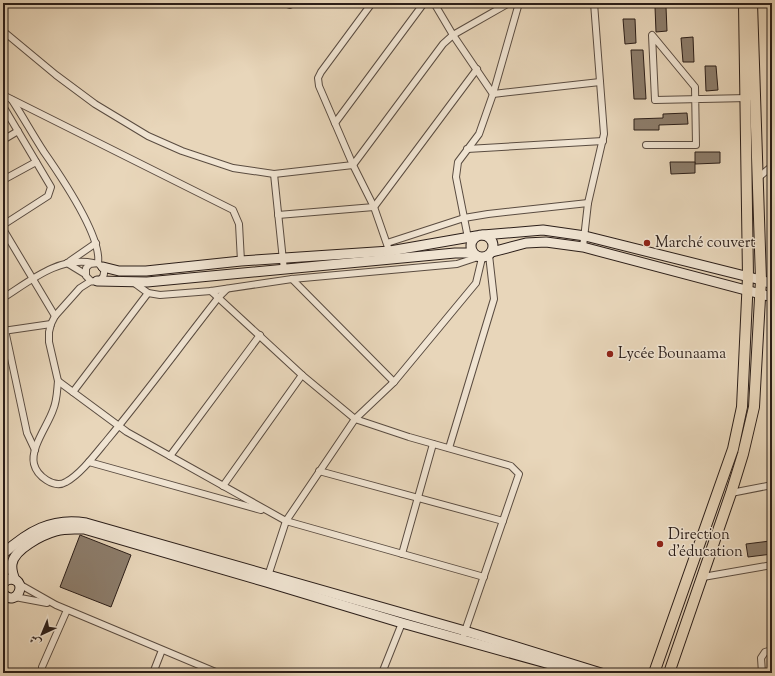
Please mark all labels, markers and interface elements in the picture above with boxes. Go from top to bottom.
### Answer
place label: Marché couvert [655,233,755,254]
marker: Marché couvert [642,238,652,248]
place label: Lycée Bounaama [618,344,726,365]
marker: Lycée Bounaama [605,349,615,359]
place label: Direction d'éducation [668,525,743,563]
marker: Direction d'éducation [655,539,665,549]
north arrow [22,614,62,654]
text: ش [26,631,45,650]

